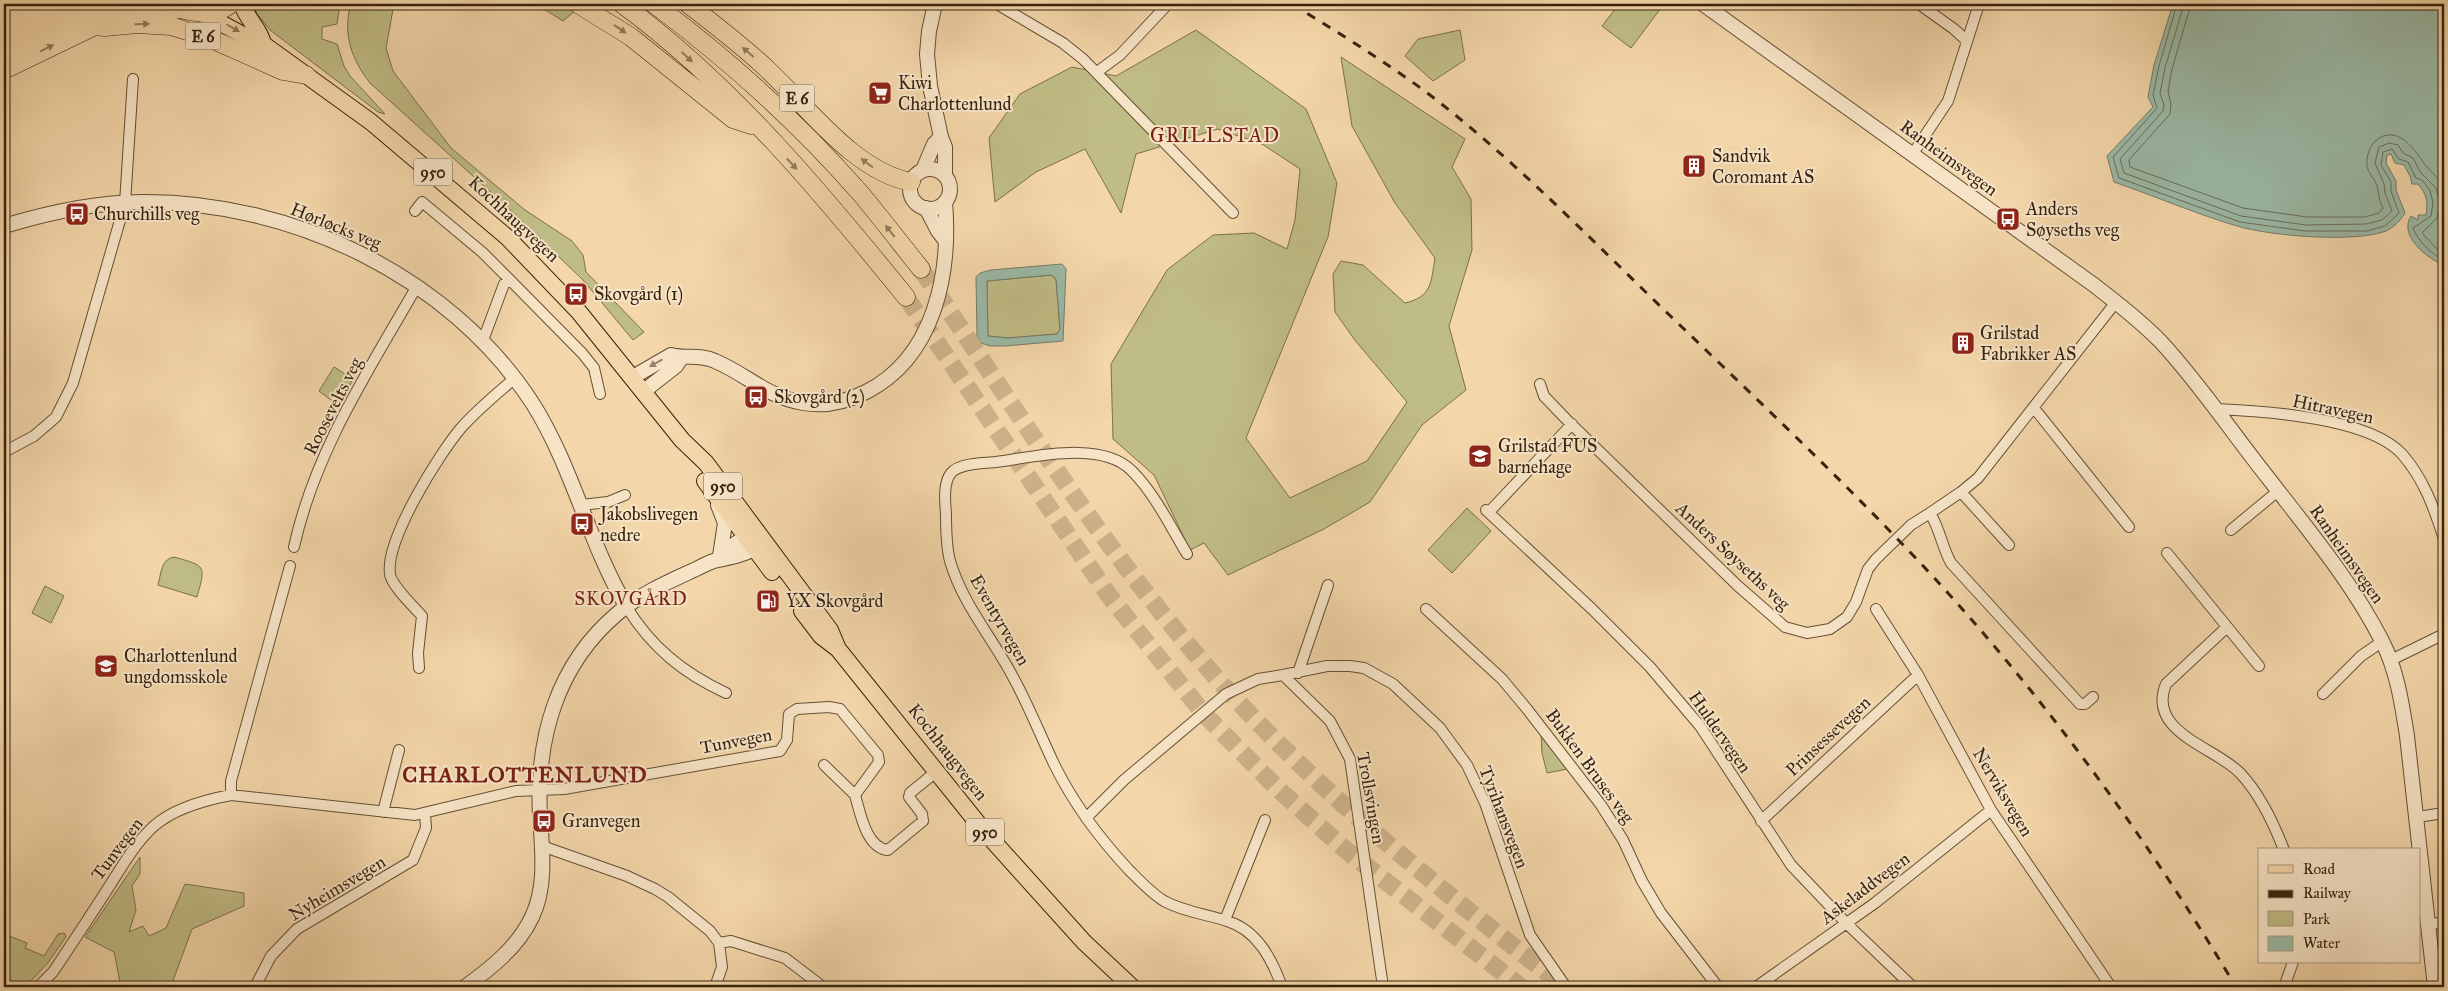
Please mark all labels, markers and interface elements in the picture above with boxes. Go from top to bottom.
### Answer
one-way arrow [134,20,150,28]
road number: E 6 [186,22,220,50]
one-way arrow [226,24,240,33]
one-way arrow [613,24,626,34]
one-way arrow [40,44,54,52]
one-way arrow [742,47,754,58]
one-way arrow [680,51,692,63]
place label: Kiwi Charlottenlund [898,72,1012,115]
supermarket icon: Kiwi Charlottenlund [867,80,893,106]
road number: E 6 [780,85,814,112]
street label: Ranheimsvegen [1895,115,2002,202]
district label: GRILLSTAD [1150,123,1280,147]
place label: Sandvik Coromant AS [1712,145,1814,188]
building icon: Sandvik Coromant AS [1681,153,1707,179]
one-way arrow [786,157,798,169]
one-way arrow [861,157,874,168]
road number: 950 [414,158,452,186]
street label: Kochhaugvegen [463,171,564,268]
street label: Hørløcks veg [287,198,385,255]
place label: Anders Søyseths veg [2025,198,2120,242]
bus stop icon: Churchills veg [64,201,90,227]
place label: Churchills veg [94,203,200,226]
bus stop icon: Anders Søyseths veg [1995,206,2021,232]
one-way arrow [884,224,895,237]
bus stop icon: Skovgård (1) [563,281,589,307]
place label: Skovgård (1) [594,283,683,306]
place label: Grilstad Fabrikker AS [1980,322,2076,365]
building icon: Grilstad Fabrikker AS [1950,330,1976,356]
street label: Roosevelts veg [299,353,368,459]
one-way arrow [650,358,663,367]
bus stop icon: Skovgård (2) [743,384,769,410]
place label: Skovgård (2) [774,386,865,409]
street label: Hitravegen [2290,390,2376,429]
place label: Grilstad FUS barnehage [1498,435,1597,479]
school or university icon: Grilstad FUS barnehage [1467,443,1493,469]
road number: 950 [704,472,742,500]
street label: Anders Søyseths veg [1670,497,1795,616]
street label: Ranheimsvegen [2304,500,2389,608]
place label: Jakobslivegen nedre [598,503,699,546]
bus stop icon: Jakobslivegen nedre [569,511,595,537]
street label: Eventyrvegen [964,571,1035,670]
district label: SKOVGÅRD [574,587,688,610]
fuel station icon: YX Skovgård [755,588,781,614]
place label: YX Skovgård [786,590,883,613]
place label: Charlottenlund ungdomsskole [124,645,238,689]
school or university icon: Charlottenlund ungdomsskole [93,653,119,679]
street label: Huldervegen [1683,687,1756,778]
street label: Prinsessevegen [1781,691,1876,782]
street label: Kochhaugvegen [903,699,993,806]
street label: Bukken Bruses veg [1540,704,1639,829]
street label: Tunvegen [698,723,774,760]
street label: Nerviksvegen [1967,744,2038,841]
street label: Trollsvingen [1351,750,1390,846]
district label: CHARLOTTENLUND [402,761,648,788]
street label: Tyrihansvegen [1473,763,1534,872]
bus stop icon: Granvegen [531,808,557,834]
place label: Granvegen [562,810,641,833]
street label: Tunvegen [86,813,149,885]
road number: 950 [966,819,1004,846]
street label: Askeladdvegen [1815,847,1915,930]
legend [2258,848,2420,964]
street label: Nyheimsvegen [285,850,390,926]
text: Road [2303,860,2335,878]
text: Railway [2303,884,2352,902]
text: Park [2303,910,2330,928]
text: Water [2303,934,2340,952]

